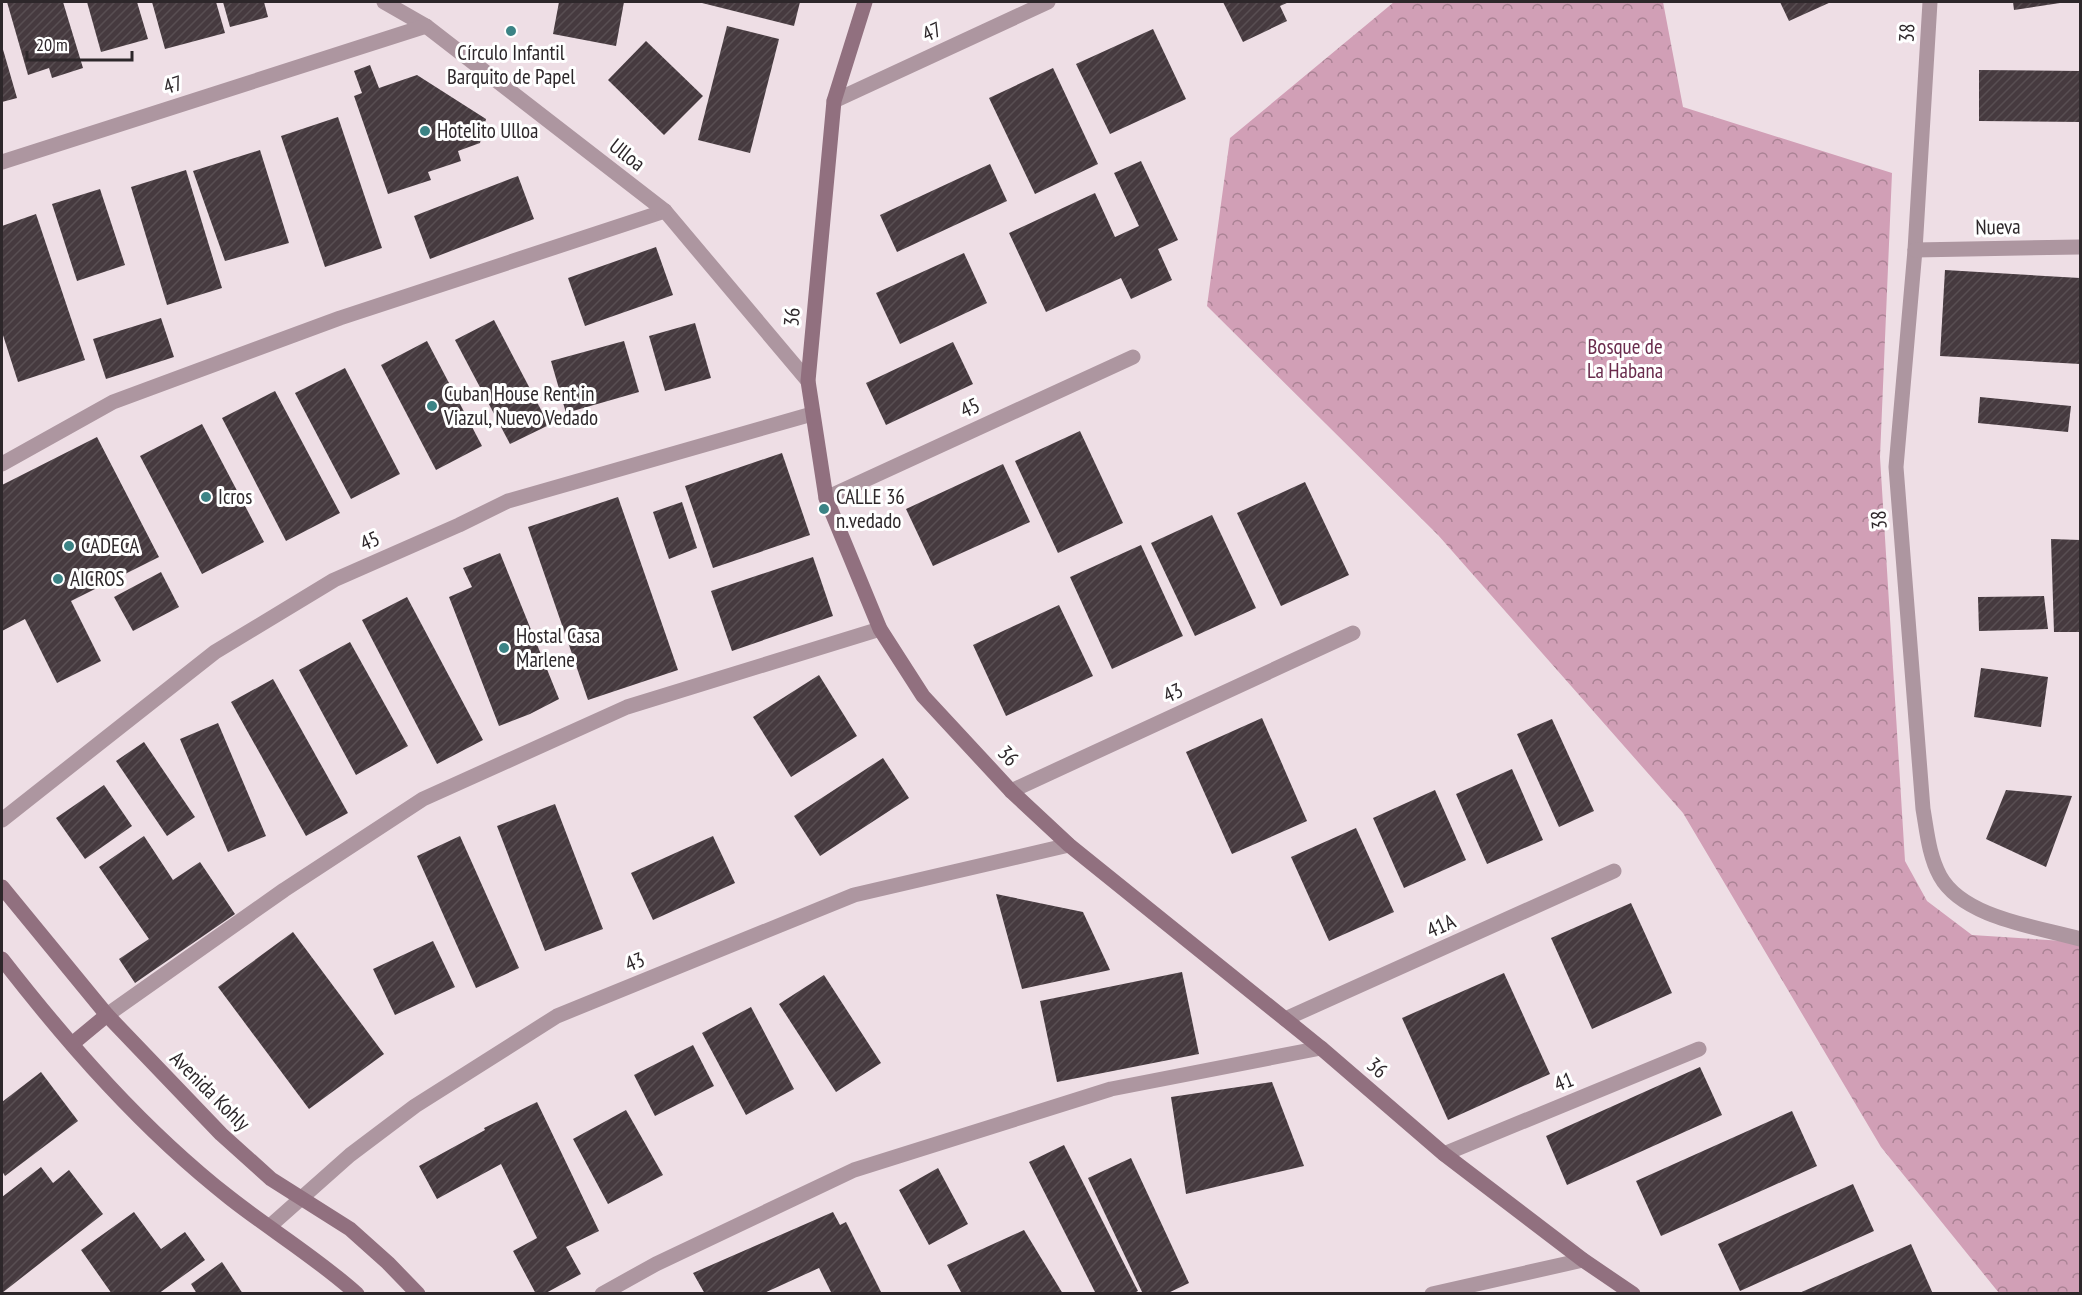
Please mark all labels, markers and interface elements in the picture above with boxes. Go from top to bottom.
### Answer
street label: 47 [918,15,946,48]
street label: 38 [1893,23,1920,43]
scale bar [27,24,132,62]
marker: Círculo Infantil Barquito de Papel [504,24,518,38]
text: 20 m [36,33,68,56]
place label: Círculo Infantil Barquito de Papel [447,39,575,90]
street label: 47 [160,69,186,100]
place label: Hotelito Ulloa [437,117,538,144]
marker: Hotelito Ulloa [418,124,432,138]
street label: Ulloa [604,132,651,177]
street label: Nueva [1975,213,2021,240]
street label: 36 [777,306,806,328]
park label: Bosque de La Habana [1587,333,1663,384]
place label: Cuban House Rent in Viazul, Nuevo Vedado [443,380,598,431]
street label: 45 [956,391,984,424]
marker: Cuban House Rent in Viazul, Nuevo Vedado [425,399,439,413]
place label: Icros [218,483,252,510]
place label: CALLE 36 n.vedado [836,483,905,534]
marker: Icros [199,490,213,504]
marker: CALLE 36 n.vedado [817,502,831,516]
street label: 38 [1864,510,1893,530]
street label: 45 [356,524,384,557]
place label: CADECA [81,532,139,559]
marker: CADECA [62,539,76,553]
place label: AICROS [70,565,124,592]
marker: AICROS [51,572,65,586]
place label: Hostal Casa Marlene [516,622,600,673]
marker: Hostal Casa Marlene [497,641,511,655]
street label: 43 [1159,676,1187,709]
street label: 36 [992,740,1025,772]
street label: 41A [1422,907,1460,944]
street label: 43 [621,945,649,978]
street label: Avenida Kohly [165,1045,256,1136]
street label: 36 [1361,1051,1393,1084]
street label: 41 [1550,1065,1578,1098]

